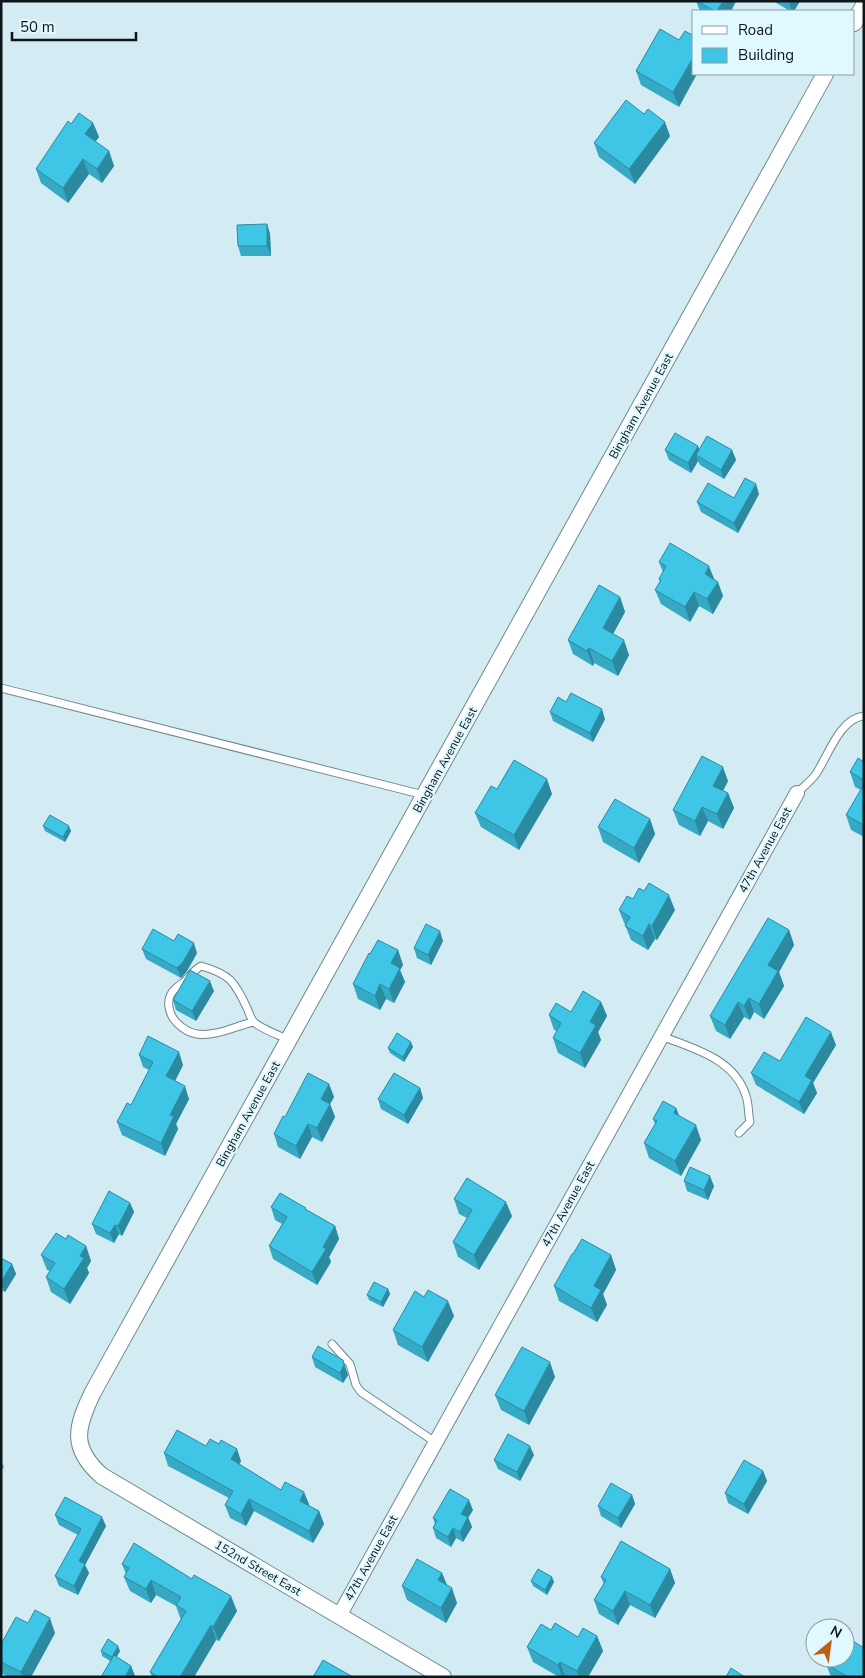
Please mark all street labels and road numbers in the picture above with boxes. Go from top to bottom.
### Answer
street label: Bingham Avenue East [605,350,677,462]
street label: Bingham Avenue East [409,704,481,816]
street label: 47th Avenue East [735,804,796,896]
street label: Bingham Avenue East [212,1058,284,1170]
street label: 47th Avenue East [538,1158,599,1250]
street label: 47th Avenue East [341,1512,402,1604]
street label: 152nd Street East [212,1537,305,1600]

